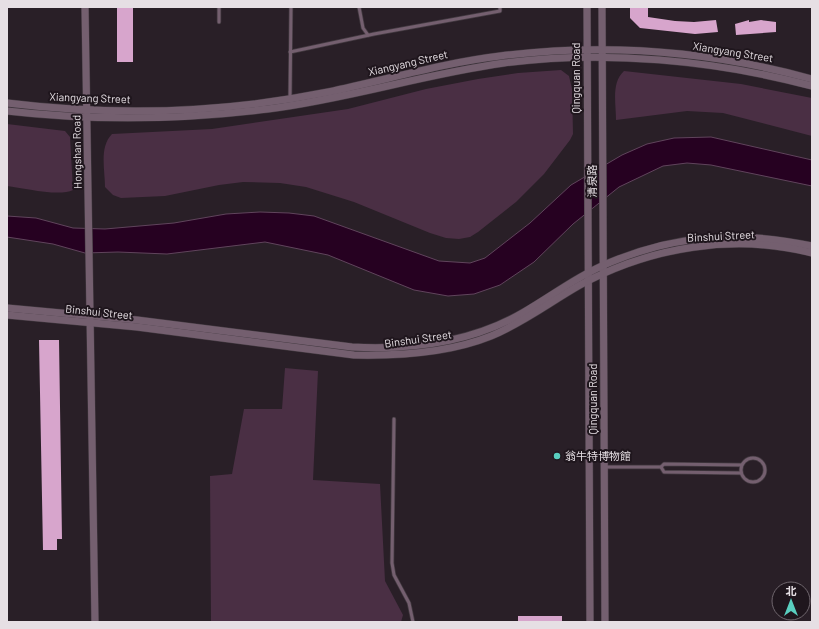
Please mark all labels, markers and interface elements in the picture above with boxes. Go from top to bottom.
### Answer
street label: Xiangyang Street [692,39,774,64]
street label: Qingquan Road [569,43,582,114]
street label: Xiangyang Street [367,47,449,78]
street label: Xiangyang Street [49,90,131,105]
street label: Hongshan Road [69,115,84,189]
street label: 清泉路 [585,165,598,198]
street label: Binshui Street [687,227,755,244]
street label: Binshui Street [65,301,133,322]
street label: Binshui Street [383,327,452,350]
street label: Qingquan Road [586,364,599,435]
place label: 翁牛特博物館 [565,449,631,462]
marker: 翁牛特博物館 [552,451,562,461]
north arrow [771,581,811,621]
text: 北 [786,584,797,597]

